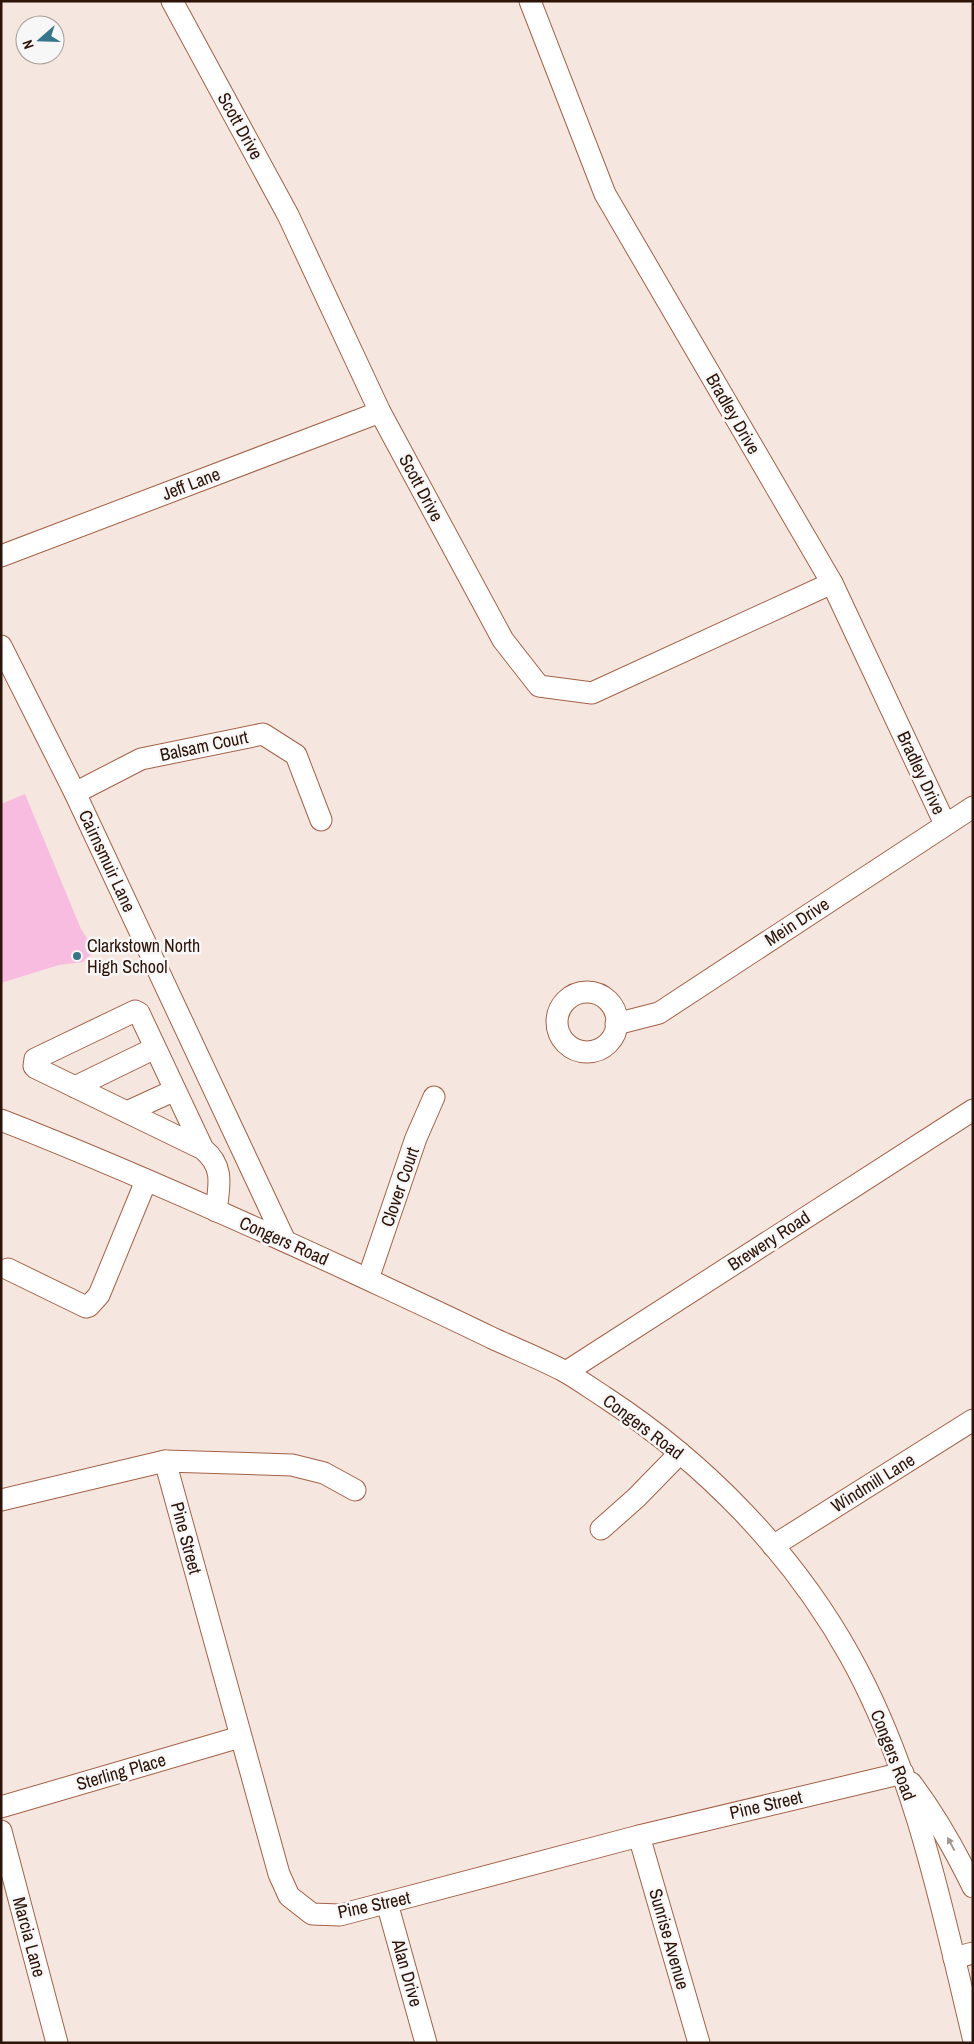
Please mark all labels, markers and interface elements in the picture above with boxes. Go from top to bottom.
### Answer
north arrow [15,15,65,65]
text: N [18,37,38,51]
street label: Scott Drive [212,88,269,164]
street label: Bradley Drive [700,369,767,459]
street label: Scott Drive [393,450,450,526]
street label: Jeff Lane [158,461,224,506]
street label: Balsam Court [158,724,250,767]
street label: Bradley Drive [891,727,952,819]
street label: Cairnsmuir Lane [73,806,142,916]
street label: Mein Drive [760,891,834,952]
place label: Clarkstown North High School [87,933,200,979]
marker: Clarkstown North High School [71,950,83,962]
street label: Clover Court [374,1144,425,1230]
street label: Brewery Road [723,1205,815,1277]
street label: Congers Road [236,1210,333,1271]
street label: Congers Road [598,1388,689,1465]
street label: Windmill Lane [826,1447,919,1518]
street label: Pine Street [165,1499,208,1577]
street label: Congers Road [865,1706,922,1804]
street label: Sterling Place [73,1747,168,1796]
street label: Pine Street [727,1784,805,1825]
one-way arrow [947,1836,955,1851]
street label: Pine Street [335,1885,413,1924]
street label: Sunrise Avenue [643,1885,696,1992]
street label: Marcia Lane [7,1894,52,1980]
street label: Alan Drive [386,1935,429,2009]

